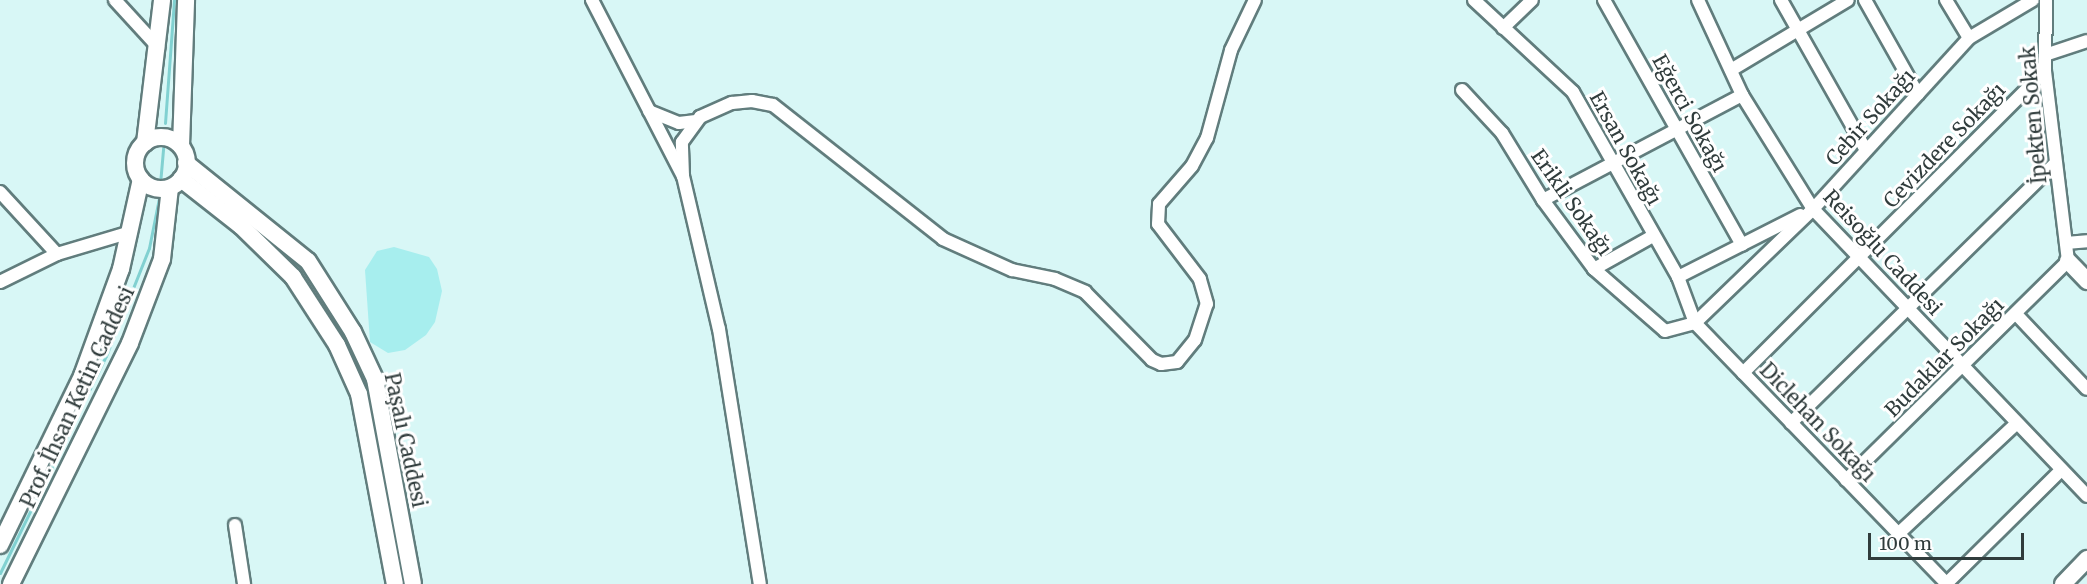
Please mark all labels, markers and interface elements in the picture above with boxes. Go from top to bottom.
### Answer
street label: İpekten Sokak [2015,45,2051,185]
street label: Eğerci Sokağı [1648,50,1732,176]
street label: Cebir Sokağı [1821,64,1919,170]
street label: Cevizdere Sokağı [1878,78,2010,212]
street label: Ersan Sokağı [1585,87,1667,209]
street label: Erikli Sokağı [1527,144,1617,260]
street label: Reisoğlu Caddesi [1819,184,1947,320]
street label: Prof. İhsan Ketin Caddesi [15,283,139,511]
street label: Budaklar Sokağı [1880,293,2008,421]
street label: Diclehan Sokağı [1755,358,1881,486]
street label: Paşalı Caddesi [380,371,432,509]
scale bar [1871,521,2027,559]
text: 100 m [1879,532,1932,555]

